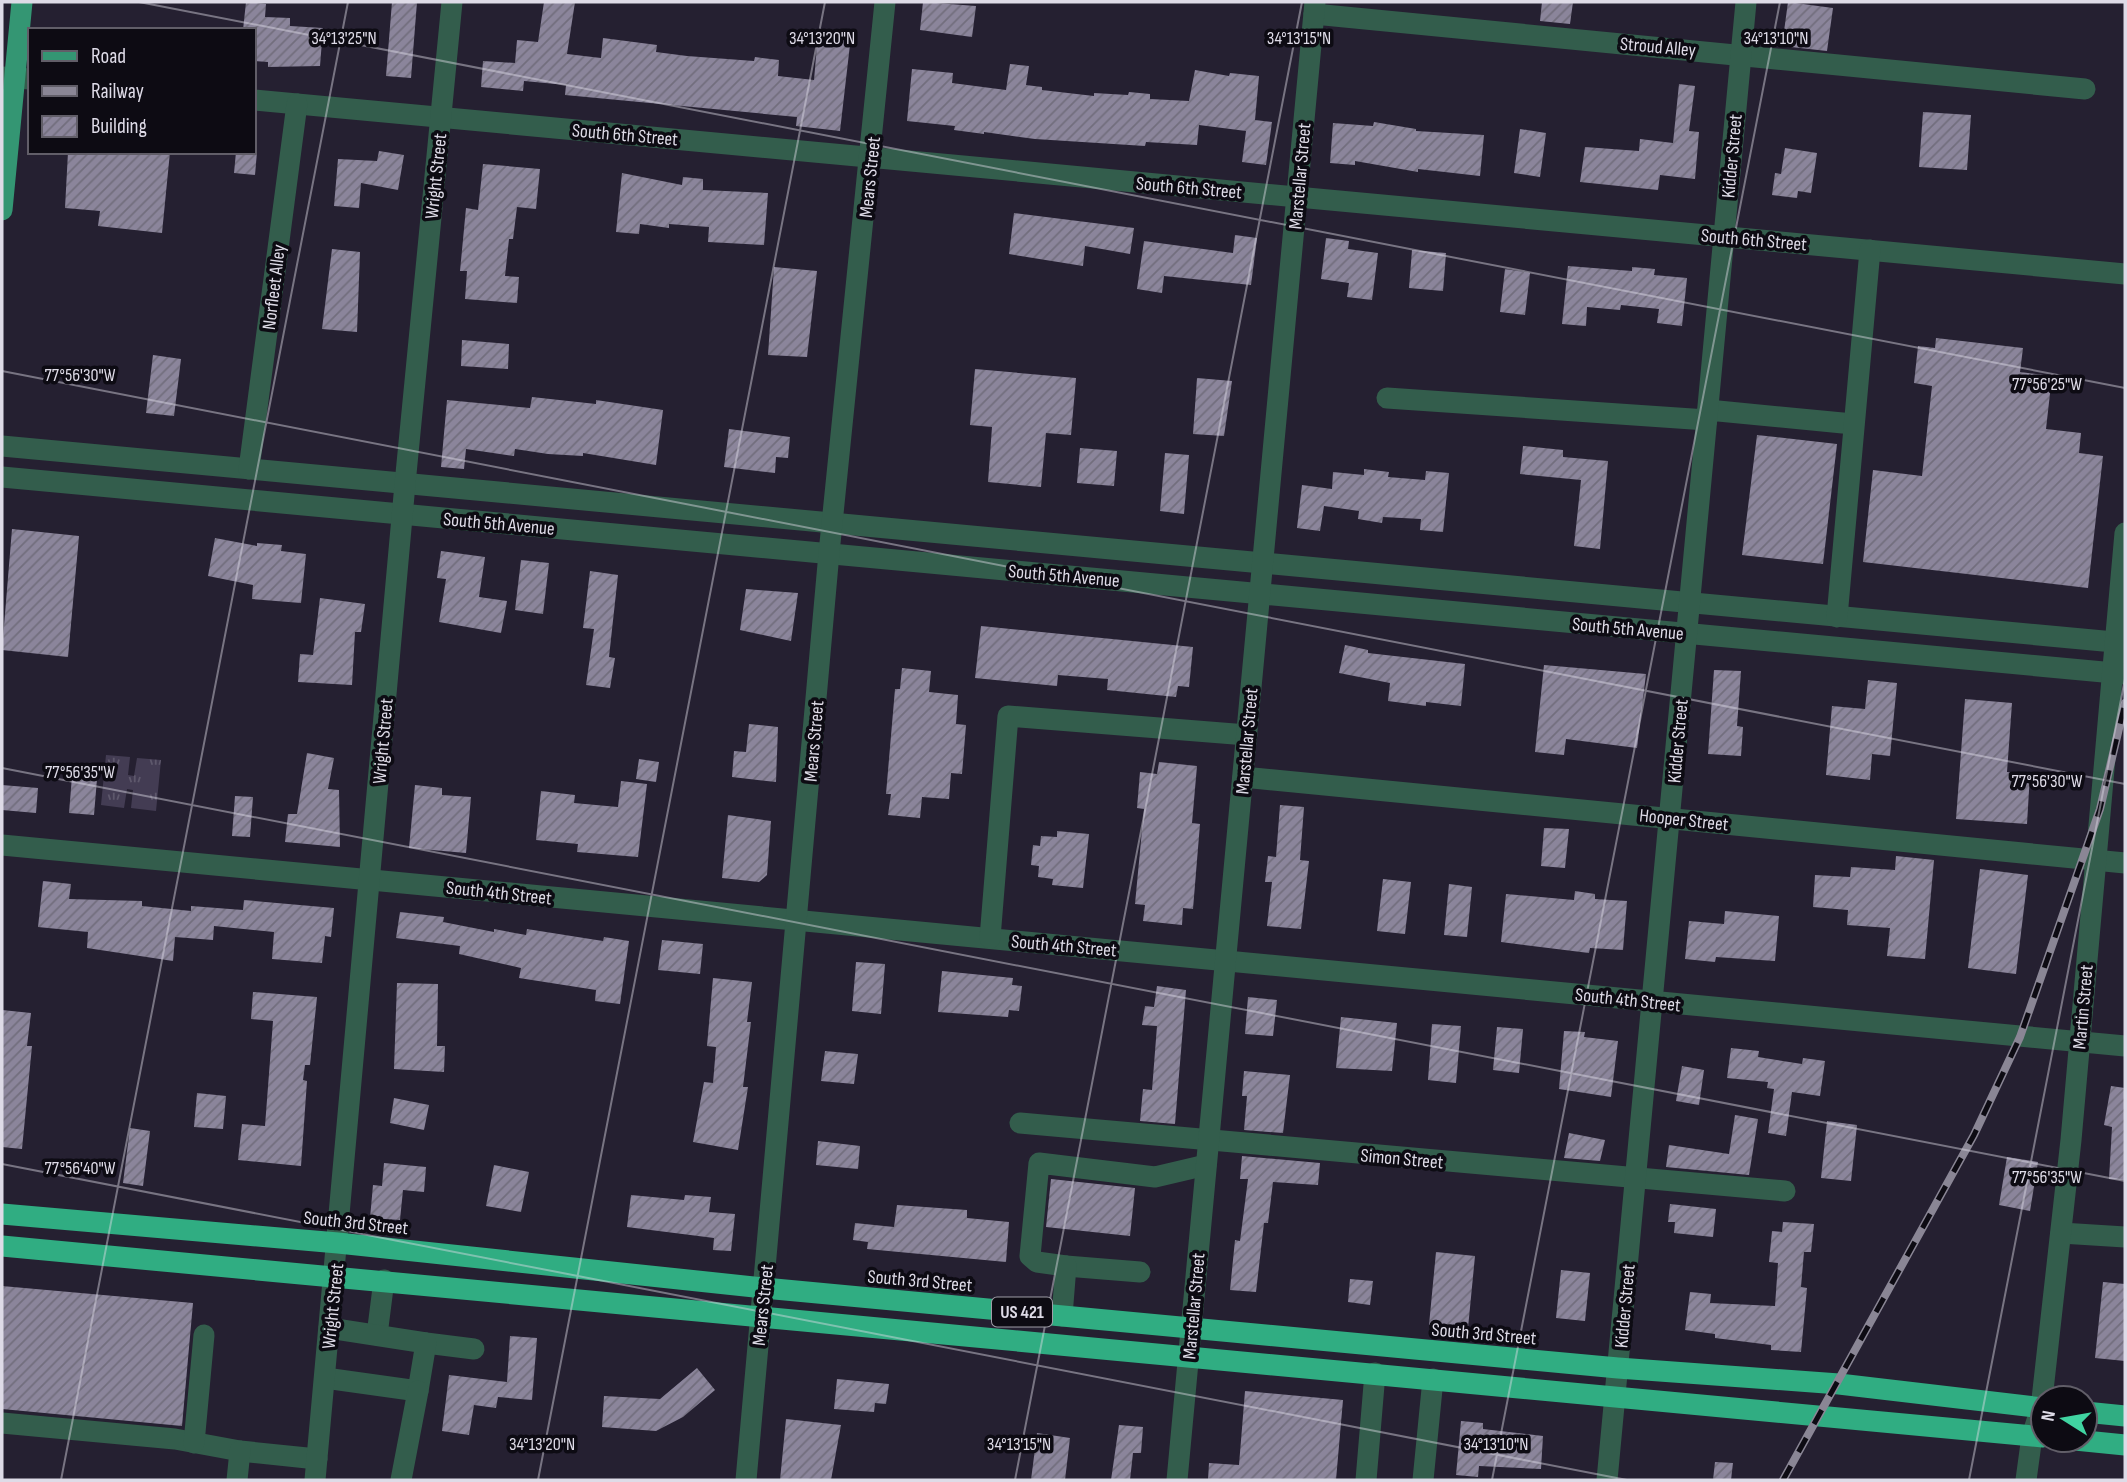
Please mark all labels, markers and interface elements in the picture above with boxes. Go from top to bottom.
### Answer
legend [28,28,256,154]
text: 34°13'25"N [311,28,377,49]
text: 34°13'20"N [789,28,855,49]
text: 34°13'15"N [1267,28,1331,49]
text: 34°13'10"N [1743,28,1809,49]
street label: Stroud Alley [1619,33,1697,62]
text: Road [91,44,126,69]
text: Railway [91,79,144,104]
street label: Kidder Street [1717,113,1748,199]
text: Building [91,114,147,139]
street label: South 6th Street [571,119,679,152]
street label: Marstellar Street [1284,122,1317,230]
street label: Wright Street [421,132,452,220]
street label: Mears Street [855,135,886,219]
street label: South 6th Street [1135,172,1243,205]
street label: South 6th Street [1700,224,1808,257]
street label: Norfleet Alley [258,242,291,331]
text: 77°56'30"W [45,365,116,386]
text: 77°56'25"W [2012,374,2082,395]
street label: South 5th Avenue [442,508,556,541]
street label: South 5th Avenue [1007,560,1121,593]
street label: South 5th Avenue [1571,613,1685,646]
street label: Marstellar Street [1231,687,1264,795]
street label: Wright Street [368,697,399,785]
street label: Kidder Street [1663,698,1694,784]
street label: Mears Street [799,699,830,783]
text: 77°56'35"W [45,762,115,783]
text: 77°56'30"W [2012,771,2083,792]
street label: Hooper Street [1638,804,1730,837]
street label: South 4th Street [445,877,553,910]
street label: South 4th Street [1010,930,1118,963]
street label: Martin Street [2068,964,2099,1050]
street label: South 4th Street [1574,984,1682,1017]
street label: Simon Street [1360,1144,1444,1175]
text: 77°56'40"W [45,1158,116,1179]
text: 77°56'35"W [2012,1167,2082,1188]
street label: South 3rd Street [302,1207,409,1240]
street label: Marstellar Street [1178,1252,1211,1360]
street label: Wright Street [318,1262,349,1350]
street label: Mears Street [748,1263,779,1347]
street label: Kidder Street [1610,1263,1641,1349]
street label: South 3rd Street [867,1265,973,1298]
road number: US 421 [992,1297,1052,1326]
street label: South 3rd Street [1431,1318,1537,1351]
north arrow [2029,1384,2099,1454]
text: N [2037,1409,2061,1423]
text: 34°13'20"N [509,1434,575,1455]
text: 34°13'15"N [987,1434,1051,1455]
text: 34°13'10"N [1463,1434,1529,1455]

